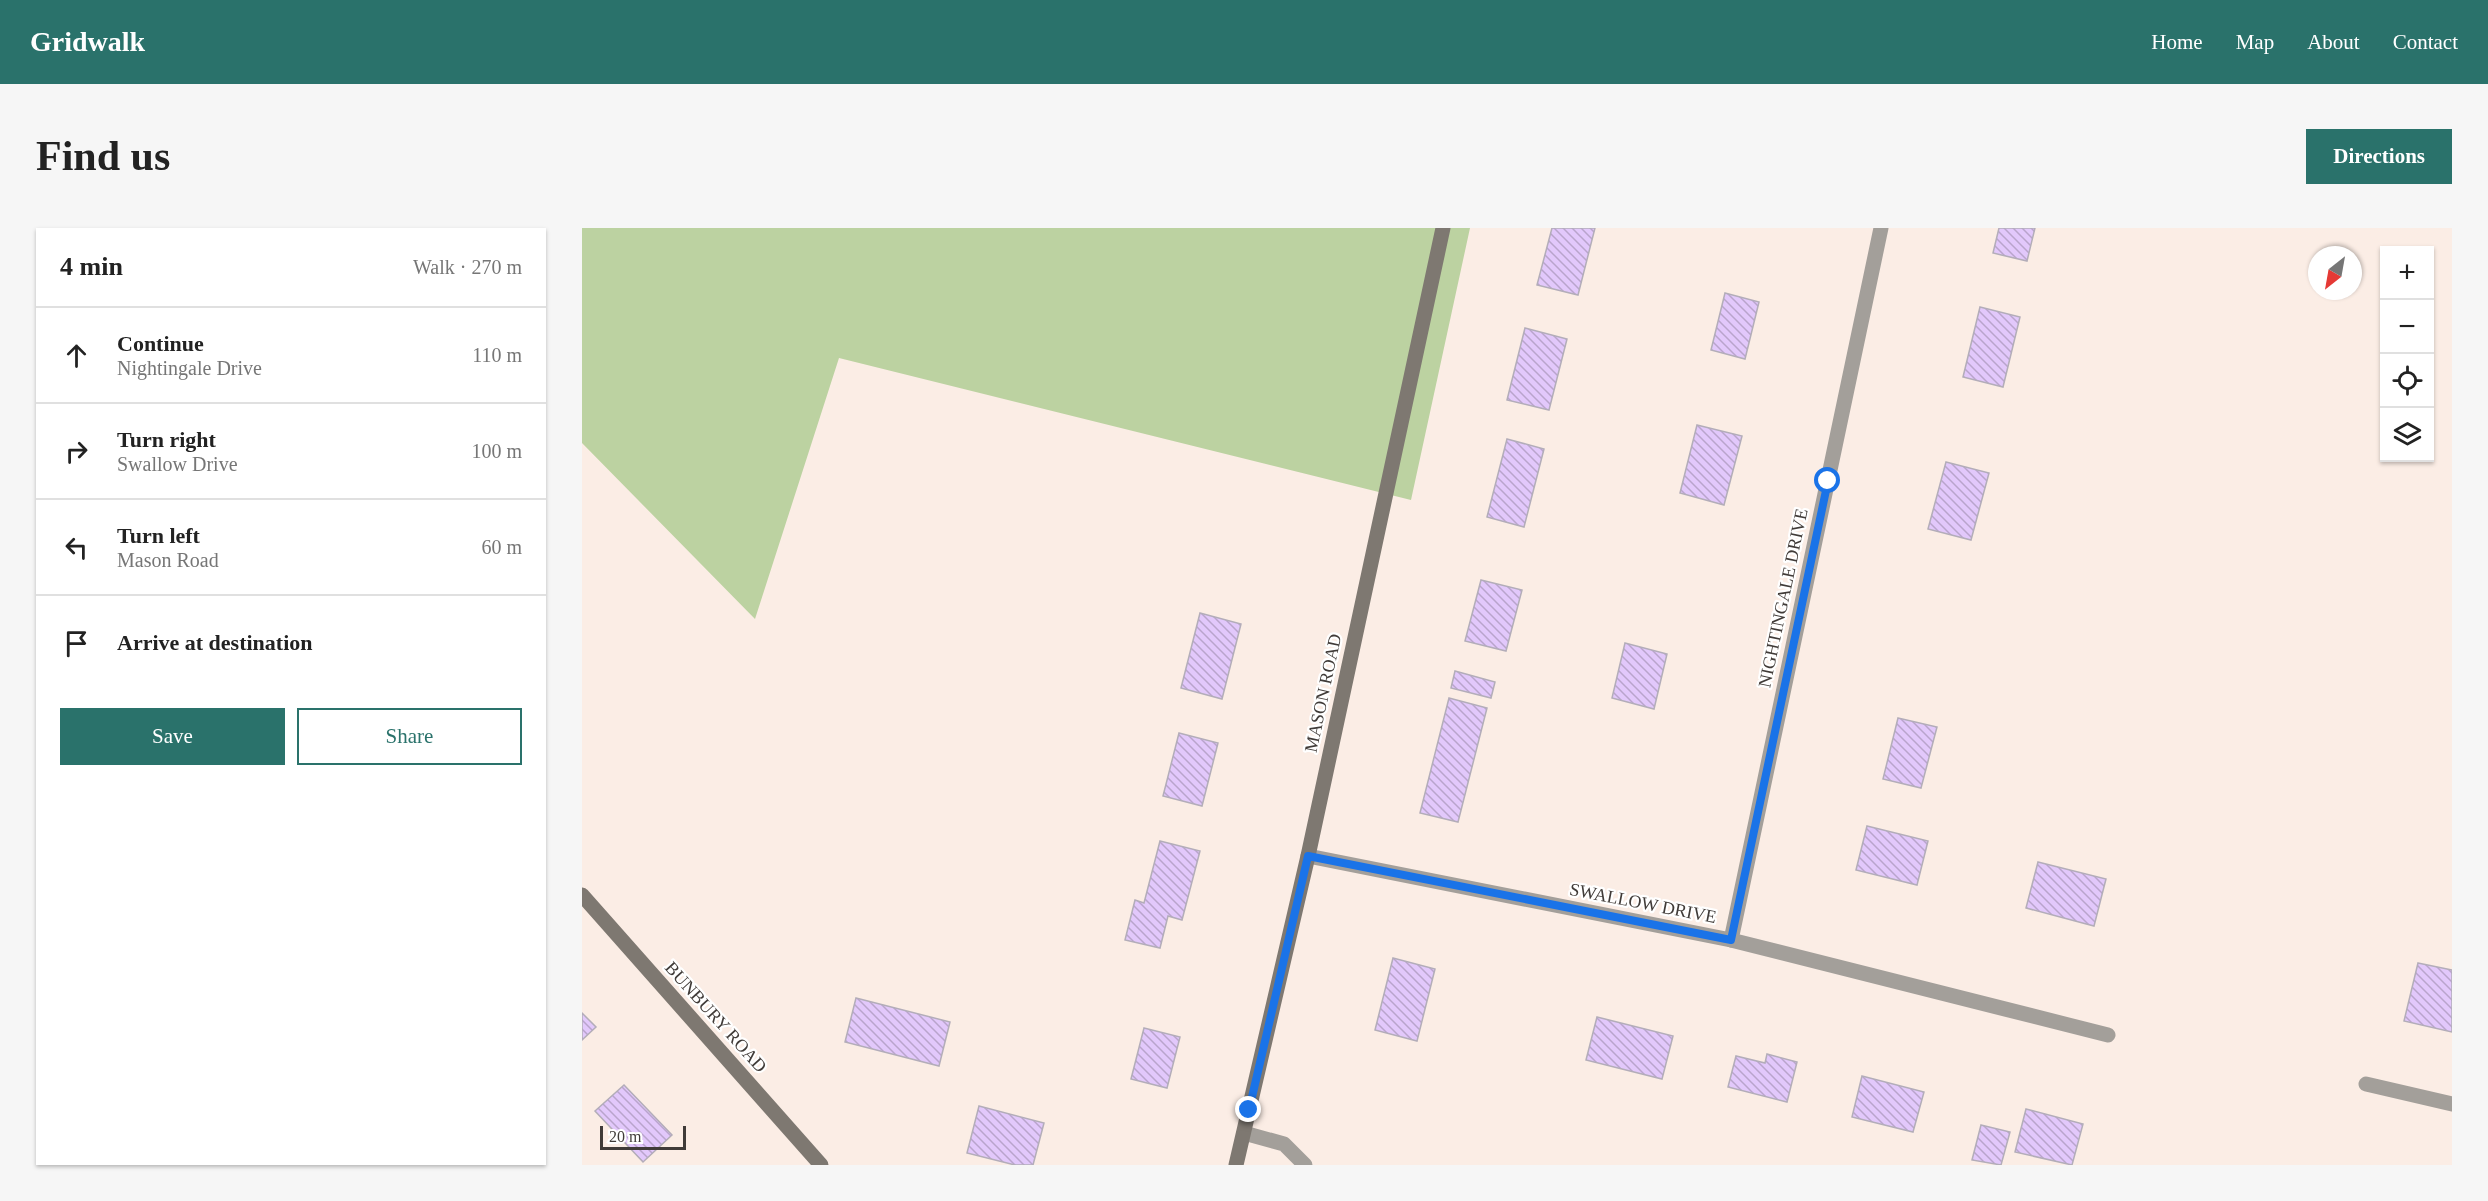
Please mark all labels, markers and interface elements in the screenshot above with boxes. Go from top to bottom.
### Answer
text: Gridwalk [30,26,145,57]
text: Home [2151,30,2203,54]
text: Map [2236,30,2274,54]
text: About [2307,30,2360,54]
text: Contact [2393,30,2458,54]
button: Directions [2306,129,2452,184]
text: Find us [36,133,170,179]
north arrow [2308,246,2362,300]
map controls [2380,246,2434,462]
button: + [2380,246,2434,300]
text: 4 min [60,252,123,281]
text: Walk · 270 m [413,256,522,278]
button: − [2380,300,2434,354]
text: Continue [117,331,204,356]
icon: ahead [60,339,93,372]
text: 110 m [472,344,522,366]
button: locate [2380,354,2434,408]
text: Nightingale Drive [117,357,262,379]
button: layers [2380,408,2434,462]
text: Turn right [117,427,216,452]
icon: right [60,435,93,468]
text: 100 m [471,440,522,462]
text: Swallow Drive [117,453,238,475]
route start [1814,467,1840,493]
street label: NIGHTINGALE DRIVE [1754,507,1812,689]
text: Turn left [117,523,200,548]
icon: left [60,531,93,564]
text: 60 m [481,536,522,558]
text: Mason Road [117,549,219,571]
icon: arrive [60,627,93,660]
text: Arrive at destination [117,630,313,655]
street label: MASON ROAD [1301,632,1345,754]
button: Save [60,708,285,765]
button: Share [297,708,522,765]
street label: SWALLOW DRIVE [1568,879,1718,927]
street label: BUNBURY ROAD [661,958,771,1076]
route end [1235,1096,1261,1122]
scale bar [600,1123,686,1150]
text: 20 m [609,1128,641,1145]

